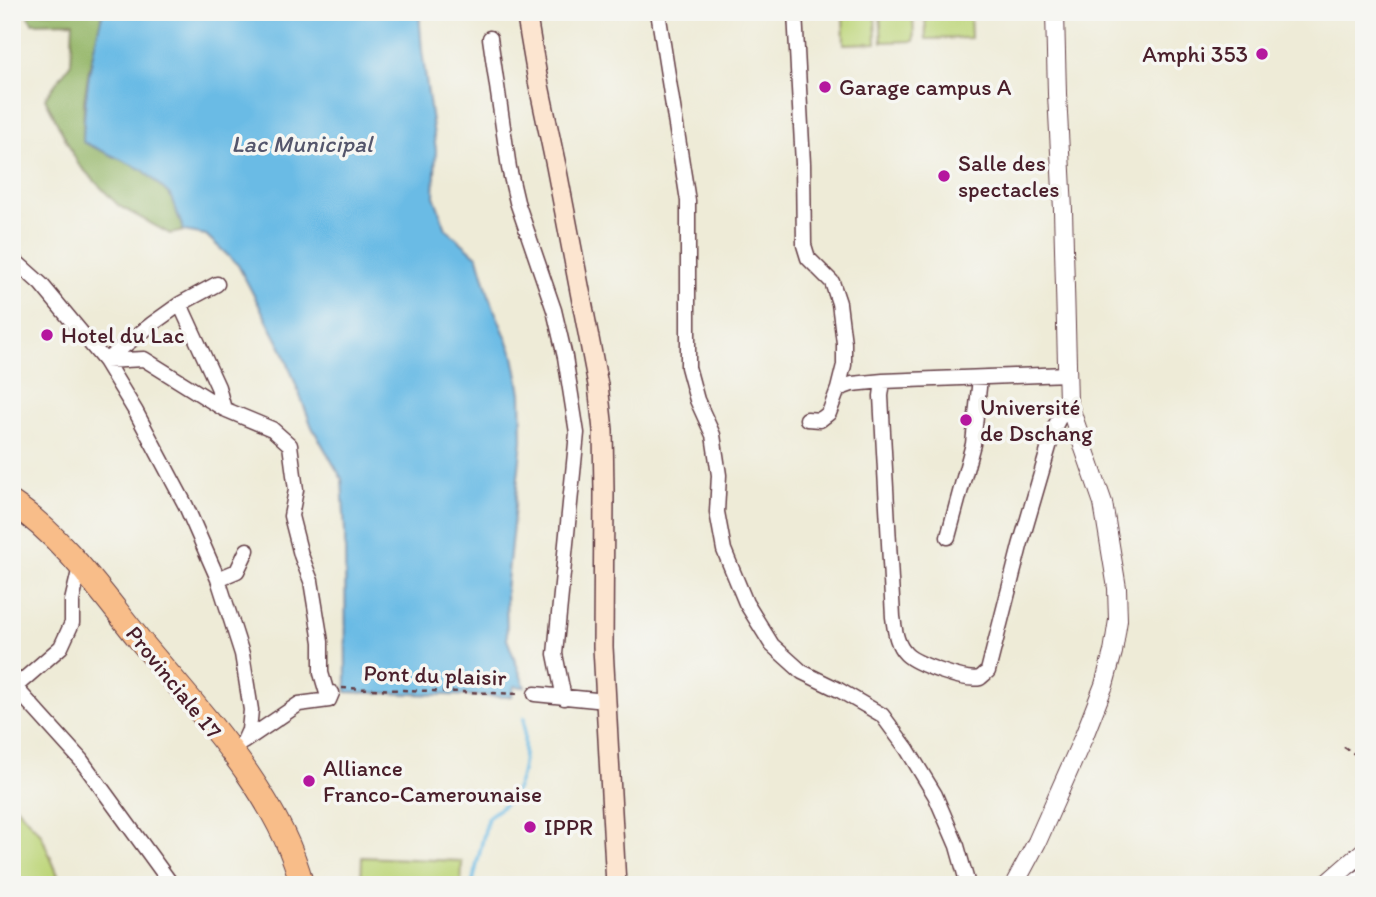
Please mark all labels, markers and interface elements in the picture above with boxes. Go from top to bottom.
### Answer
place label: Amphi 353 [1142,40,1248,68]
marker: Amphi 353 [1254,46,1270,62]
place label: Garage campus A [839,73,1012,101]
marker: Garage campus A [817,79,833,95]
water label: Lac Municipal [231,129,375,158]
place label: Salle des spectacles [958,149,1060,203]
marker: Salle des spectacles [936,168,952,184]
place label: Hotel du Lac [61,321,185,349]
marker: Hotel du Lac [39,327,55,343]
place label: Université de Dschang [980,393,1093,447]
marker: Université de Dschang [958,412,974,428]
street label: Provinciale 17 [120,620,228,744]
street label: Pont du plaisir [363,659,507,691]
place label: Alliance Franco-Camerounaise [323,754,542,808]
marker: Alliance Franco-Camerounaise [301,773,317,789]
place label: IPPR [544,813,593,841]
marker: IPPR [522,819,538,835]

